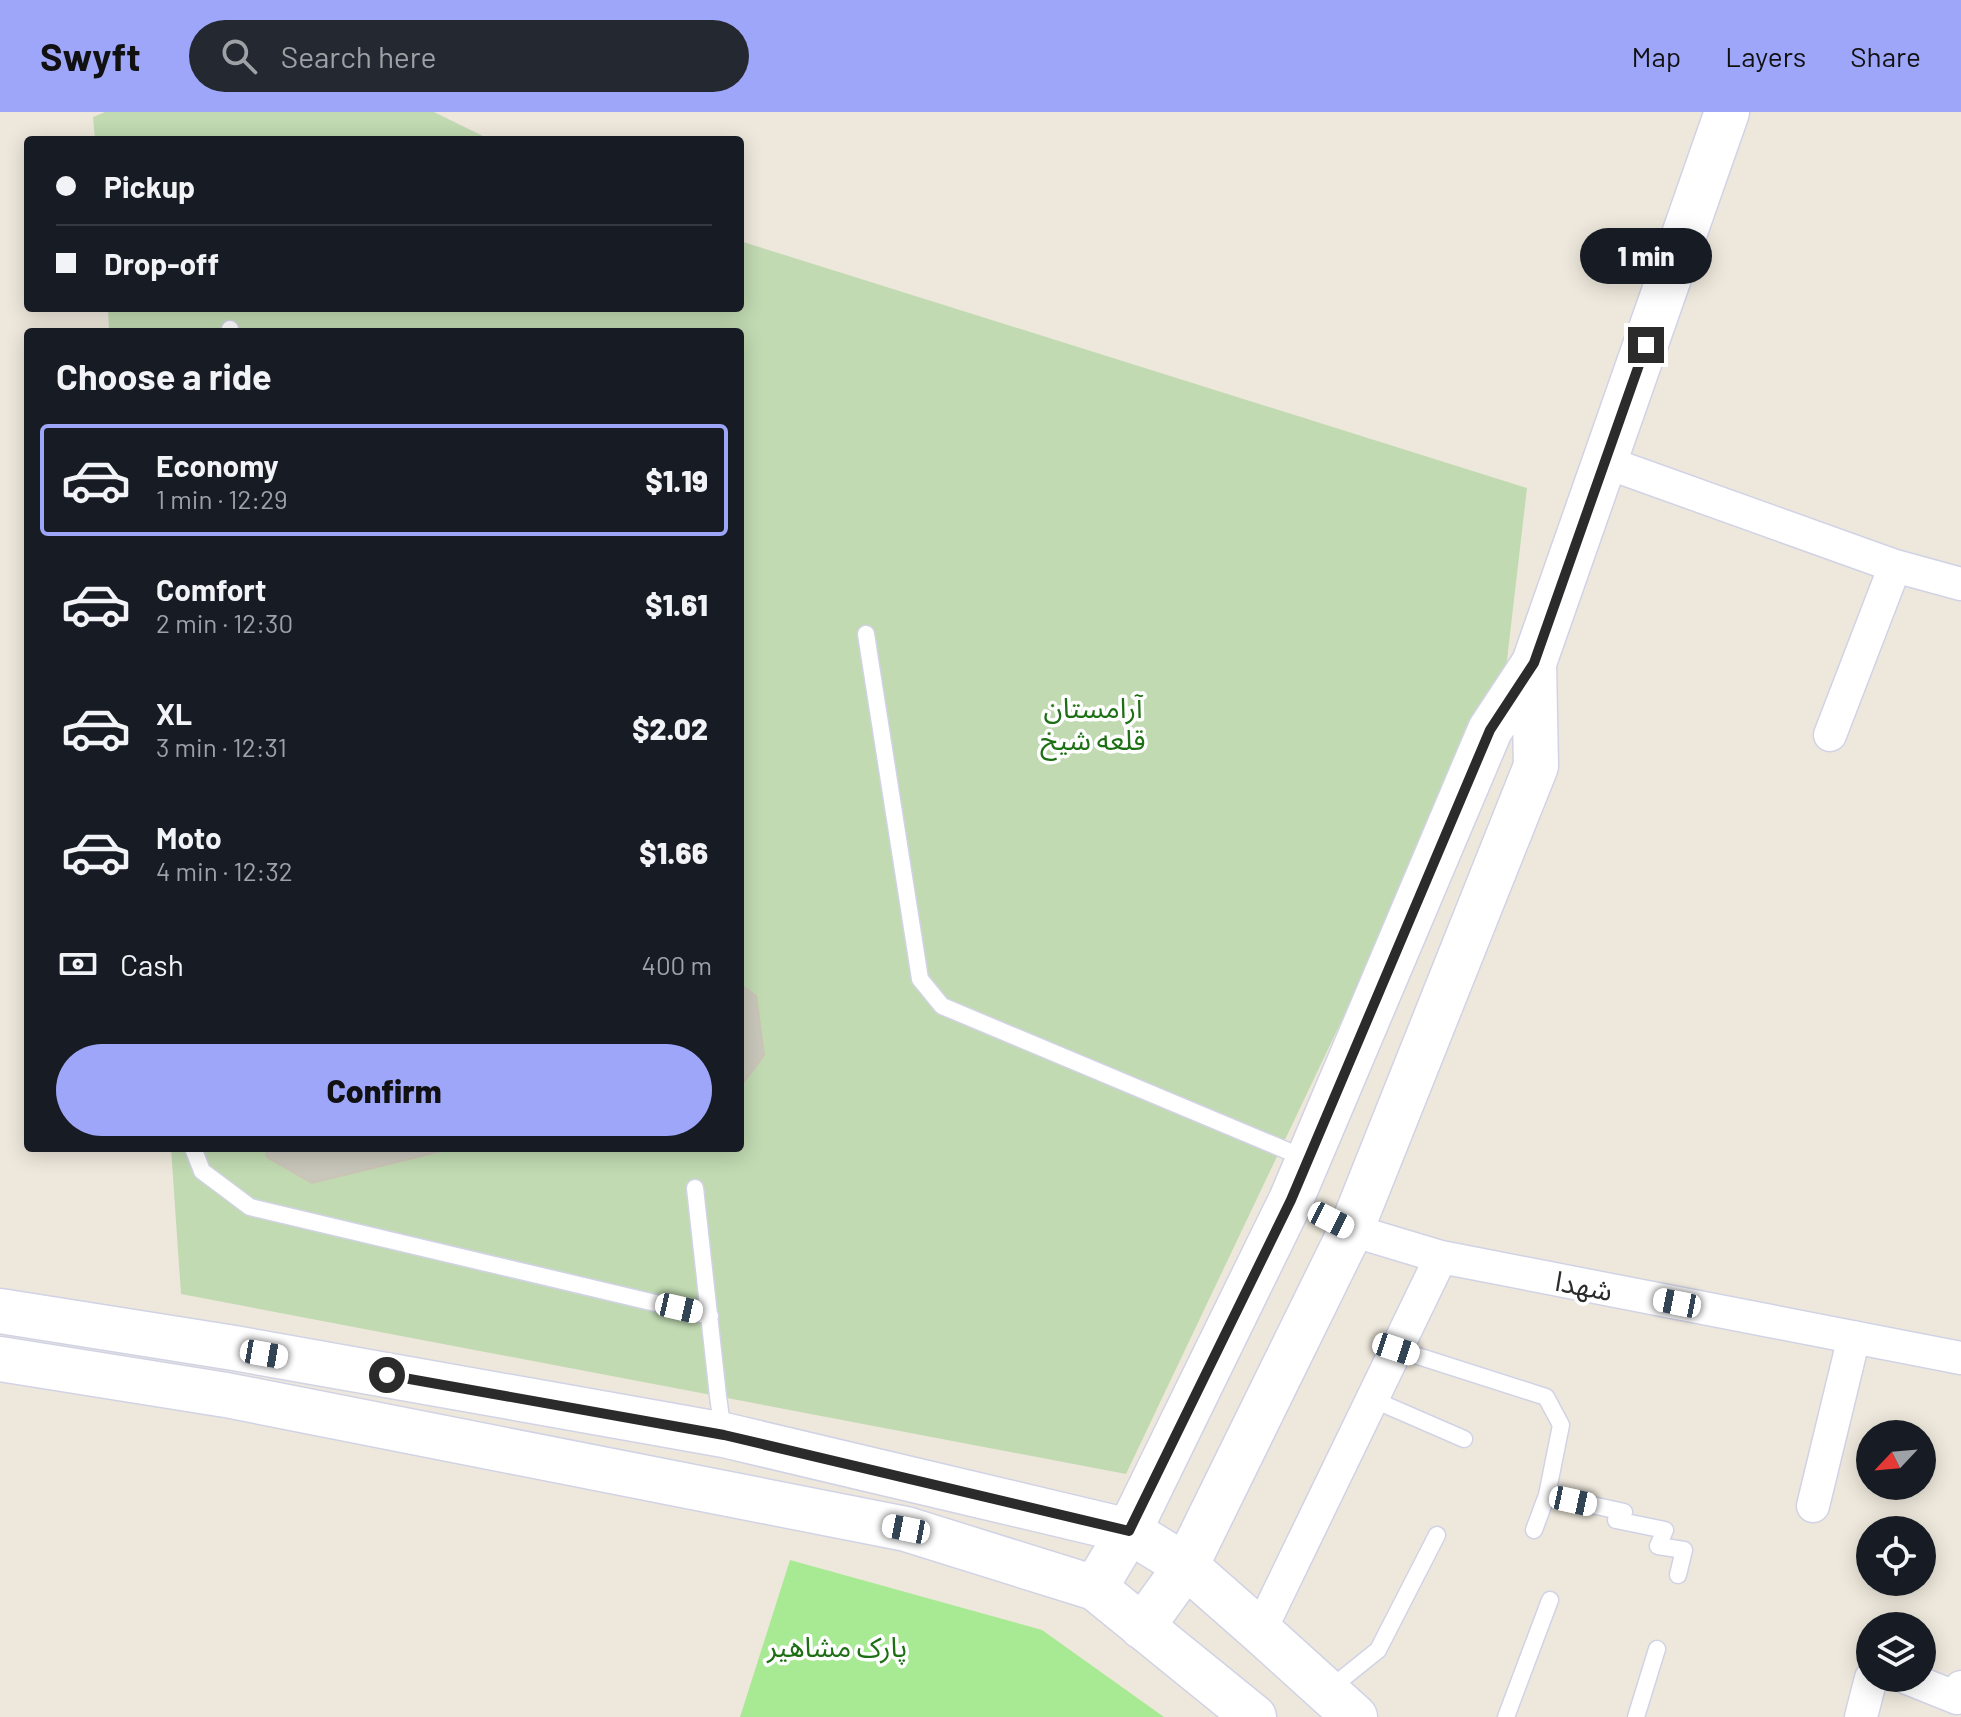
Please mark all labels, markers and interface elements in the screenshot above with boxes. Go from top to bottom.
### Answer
search box [189,20,749,92]
text: Swyft [40,33,141,79]
icon: search [217,34,261,78]
text: Search here [281,38,437,74]
text: Map [1631,39,1681,73]
text: Layers [1725,39,1806,73]
text: Share [1850,39,1921,73]
text: Pickup [104,168,195,204]
callout: 1 min [1580,229,1712,285]
text: 1 min [1617,240,1675,271]
text: Drop-off [104,245,219,281]
route end [1628,327,1664,363]
text: Choose a ride [56,354,272,397]
icon: car [60,444,132,516]
text: Economy [156,447,279,483]
text: $1.19 [645,462,708,498]
text: 1 min · 12:29 [156,483,288,514]
icon: car [60,568,132,640]
text: Comfort [156,571,266,607]
text: $1.61 [645,586,708,622]
text: 2 min · 12:30 [156,607,293,638]
park label: آرامستان قلعه شیخ [1040,690,1146,761]
icon: car [60,692,132,764]
text: XL [156,695,192,731]
text: $2.02 [632,710,708,746]
text: 3 min · 12:31 [156,731,287,762]
icon: car [60,816,132,888]
text: Moto [156,819,222,855]
text: $1.66 [639,834,708,870]
text: 4 min · 12:32 [156,855,293,886]
icon: cash [56,942,100,986]
text: Cash [120,946,184,982]
text: 400 m [642,949,712,980]
button: Confirm [56,1044,712,1136]
car [1304,1198,1358,1242]
street label: شهدا [1552,1263,1616,1307]
car [1651,1287,1703,1319]
car [653,1291,705,1325]
car [1369,1330,1423,1368]
car [238,1338,290,1370]
route start [369,1357,405,1393]
north arrow [1856,1420,1936,1500]
map controls [1856,1420,1936,1692]
car [1547,1484,1599,1518]
car [880,1513,932,1545]
button: locate [1856,1516,1936,1596]
button: layers [1856,1612,1936,1692]
park label: پارک مشاهیر [766,1629,907,1665]

